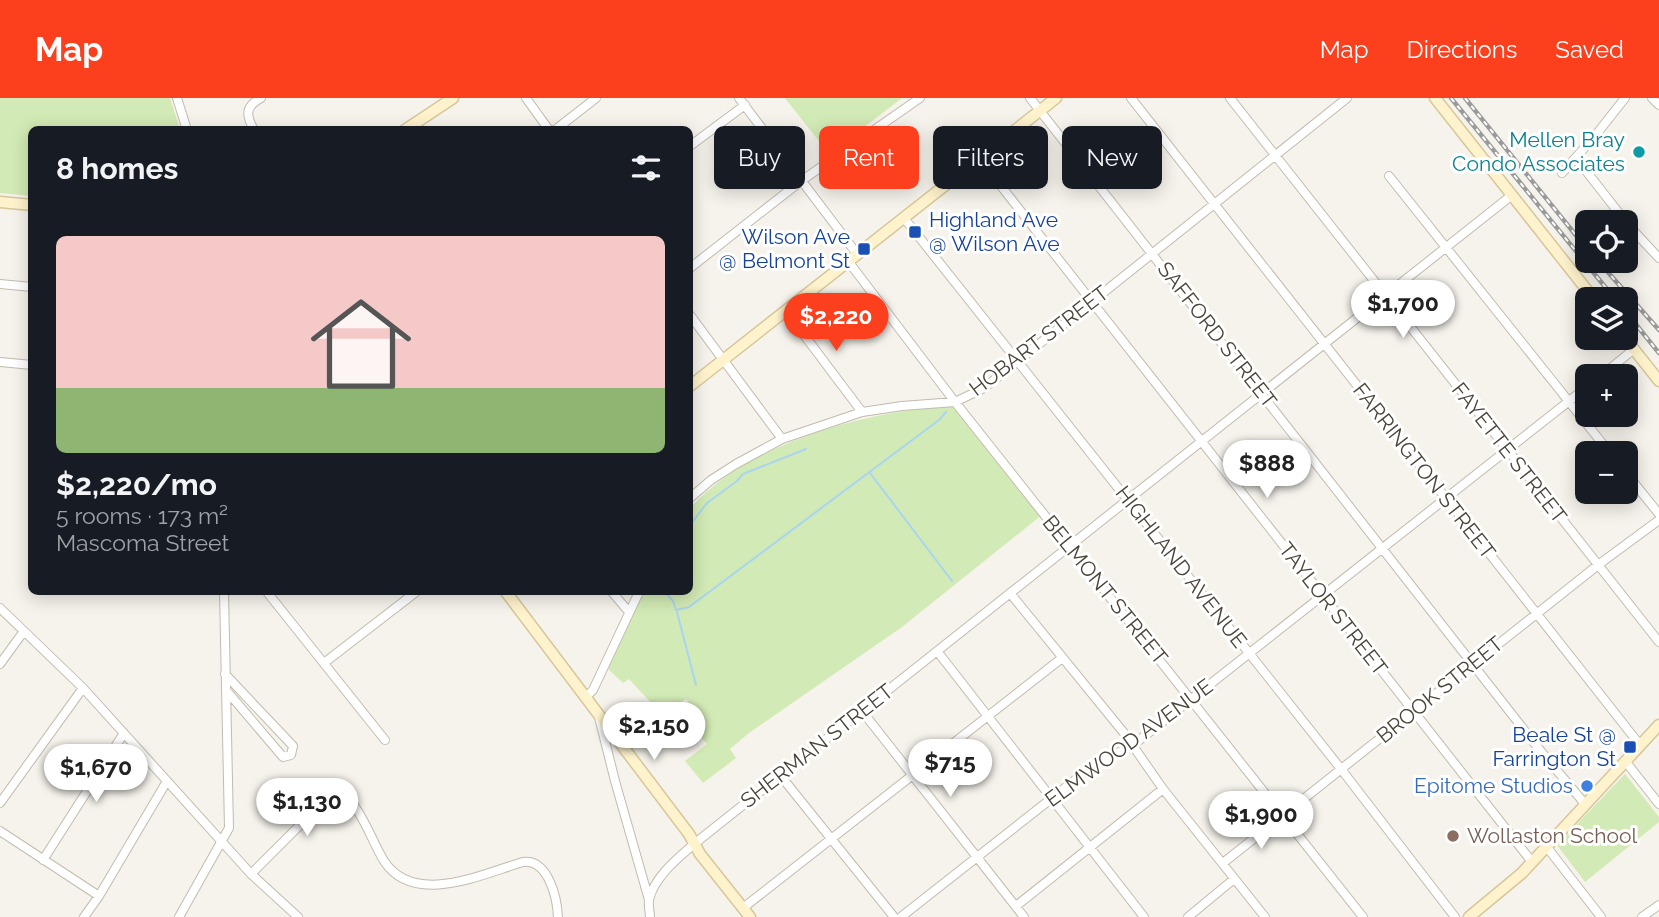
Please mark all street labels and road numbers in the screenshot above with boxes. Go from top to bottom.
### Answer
street label: SAFFORD STREET [1153,257,1282,413]
street label: HOBART STREET [964,280,1113,401]
street label: FAYETTE STREET [1447,377,1572,528]
street label: FARRINGTON STREET [1348,378,1501,564]
street label: HIGHLAND AVENUE [1110,481,1252,653]
street label: BELMONT STREET [1038,510,1173,669]
street label: TAYLOR STREET [1274,537,1393,680]
street label: BROOK STREET [1371,631,1508,748]
street label: ELMWOOD AVENUE [1040,673,1217,812]
street label: SHERMAN STREET [735,678,898,813]

